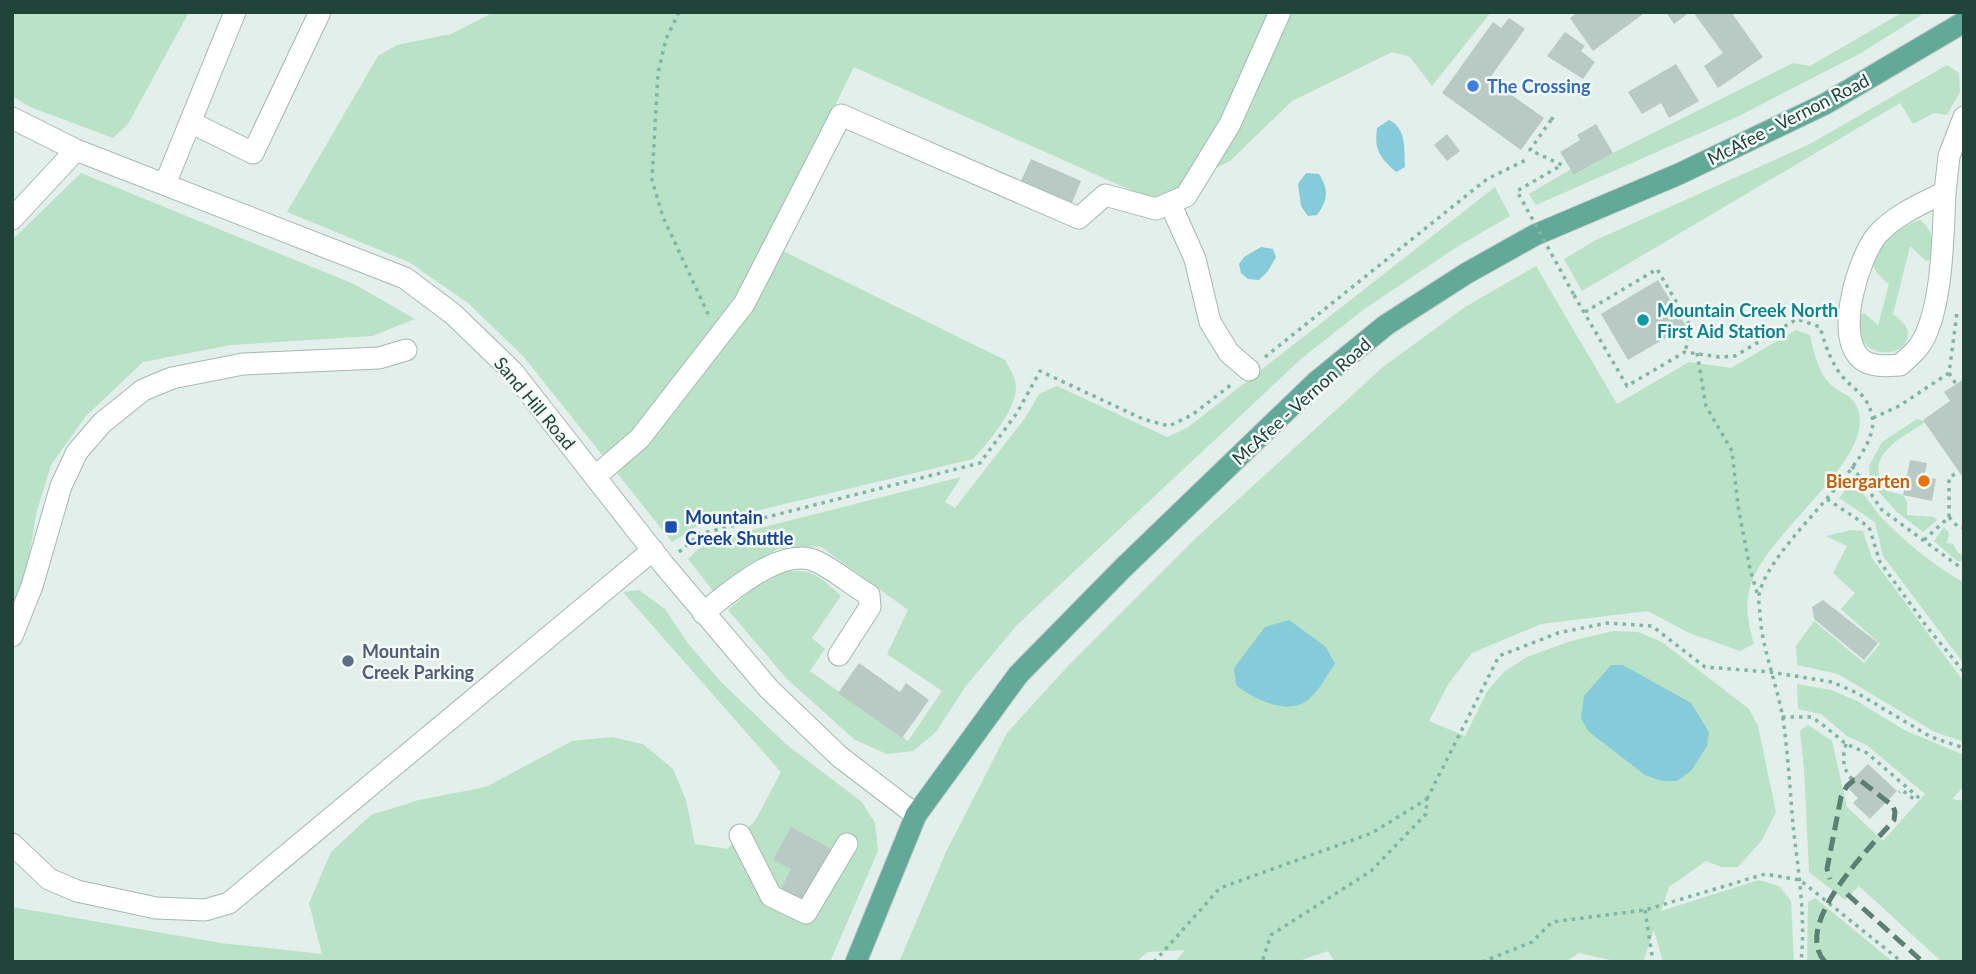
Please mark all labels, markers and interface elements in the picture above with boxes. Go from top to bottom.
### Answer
street label: McAfee - Vernon Road [1703,69,1873,169]
place label: The Crossing [1487,75,1591,97]
marker: The Crossing [1465,78,1481,94]
place label: Mountain Creek North First Aid Station [1657,299,1838,342]
marker: Mountain Creek North First Aid Station [1635,312,1651,328]
street label: McAfee - Vernon Road [1227,333,1375,469]
street label: Sand Hill Road [490,352,580,454]
place label: Biergarten [1826,470,1910,492]
marker: Biergarten [1916,473,1932,489]
place label: Mountain Creek Shuttle [685,506,794,549]
marker: Mountain Creek Shuttle [663,519,679,535]
place label: Mountain Creek Parking [362,640,475,683]
marker: Mountain Creek Parking [340,653,356,669]

